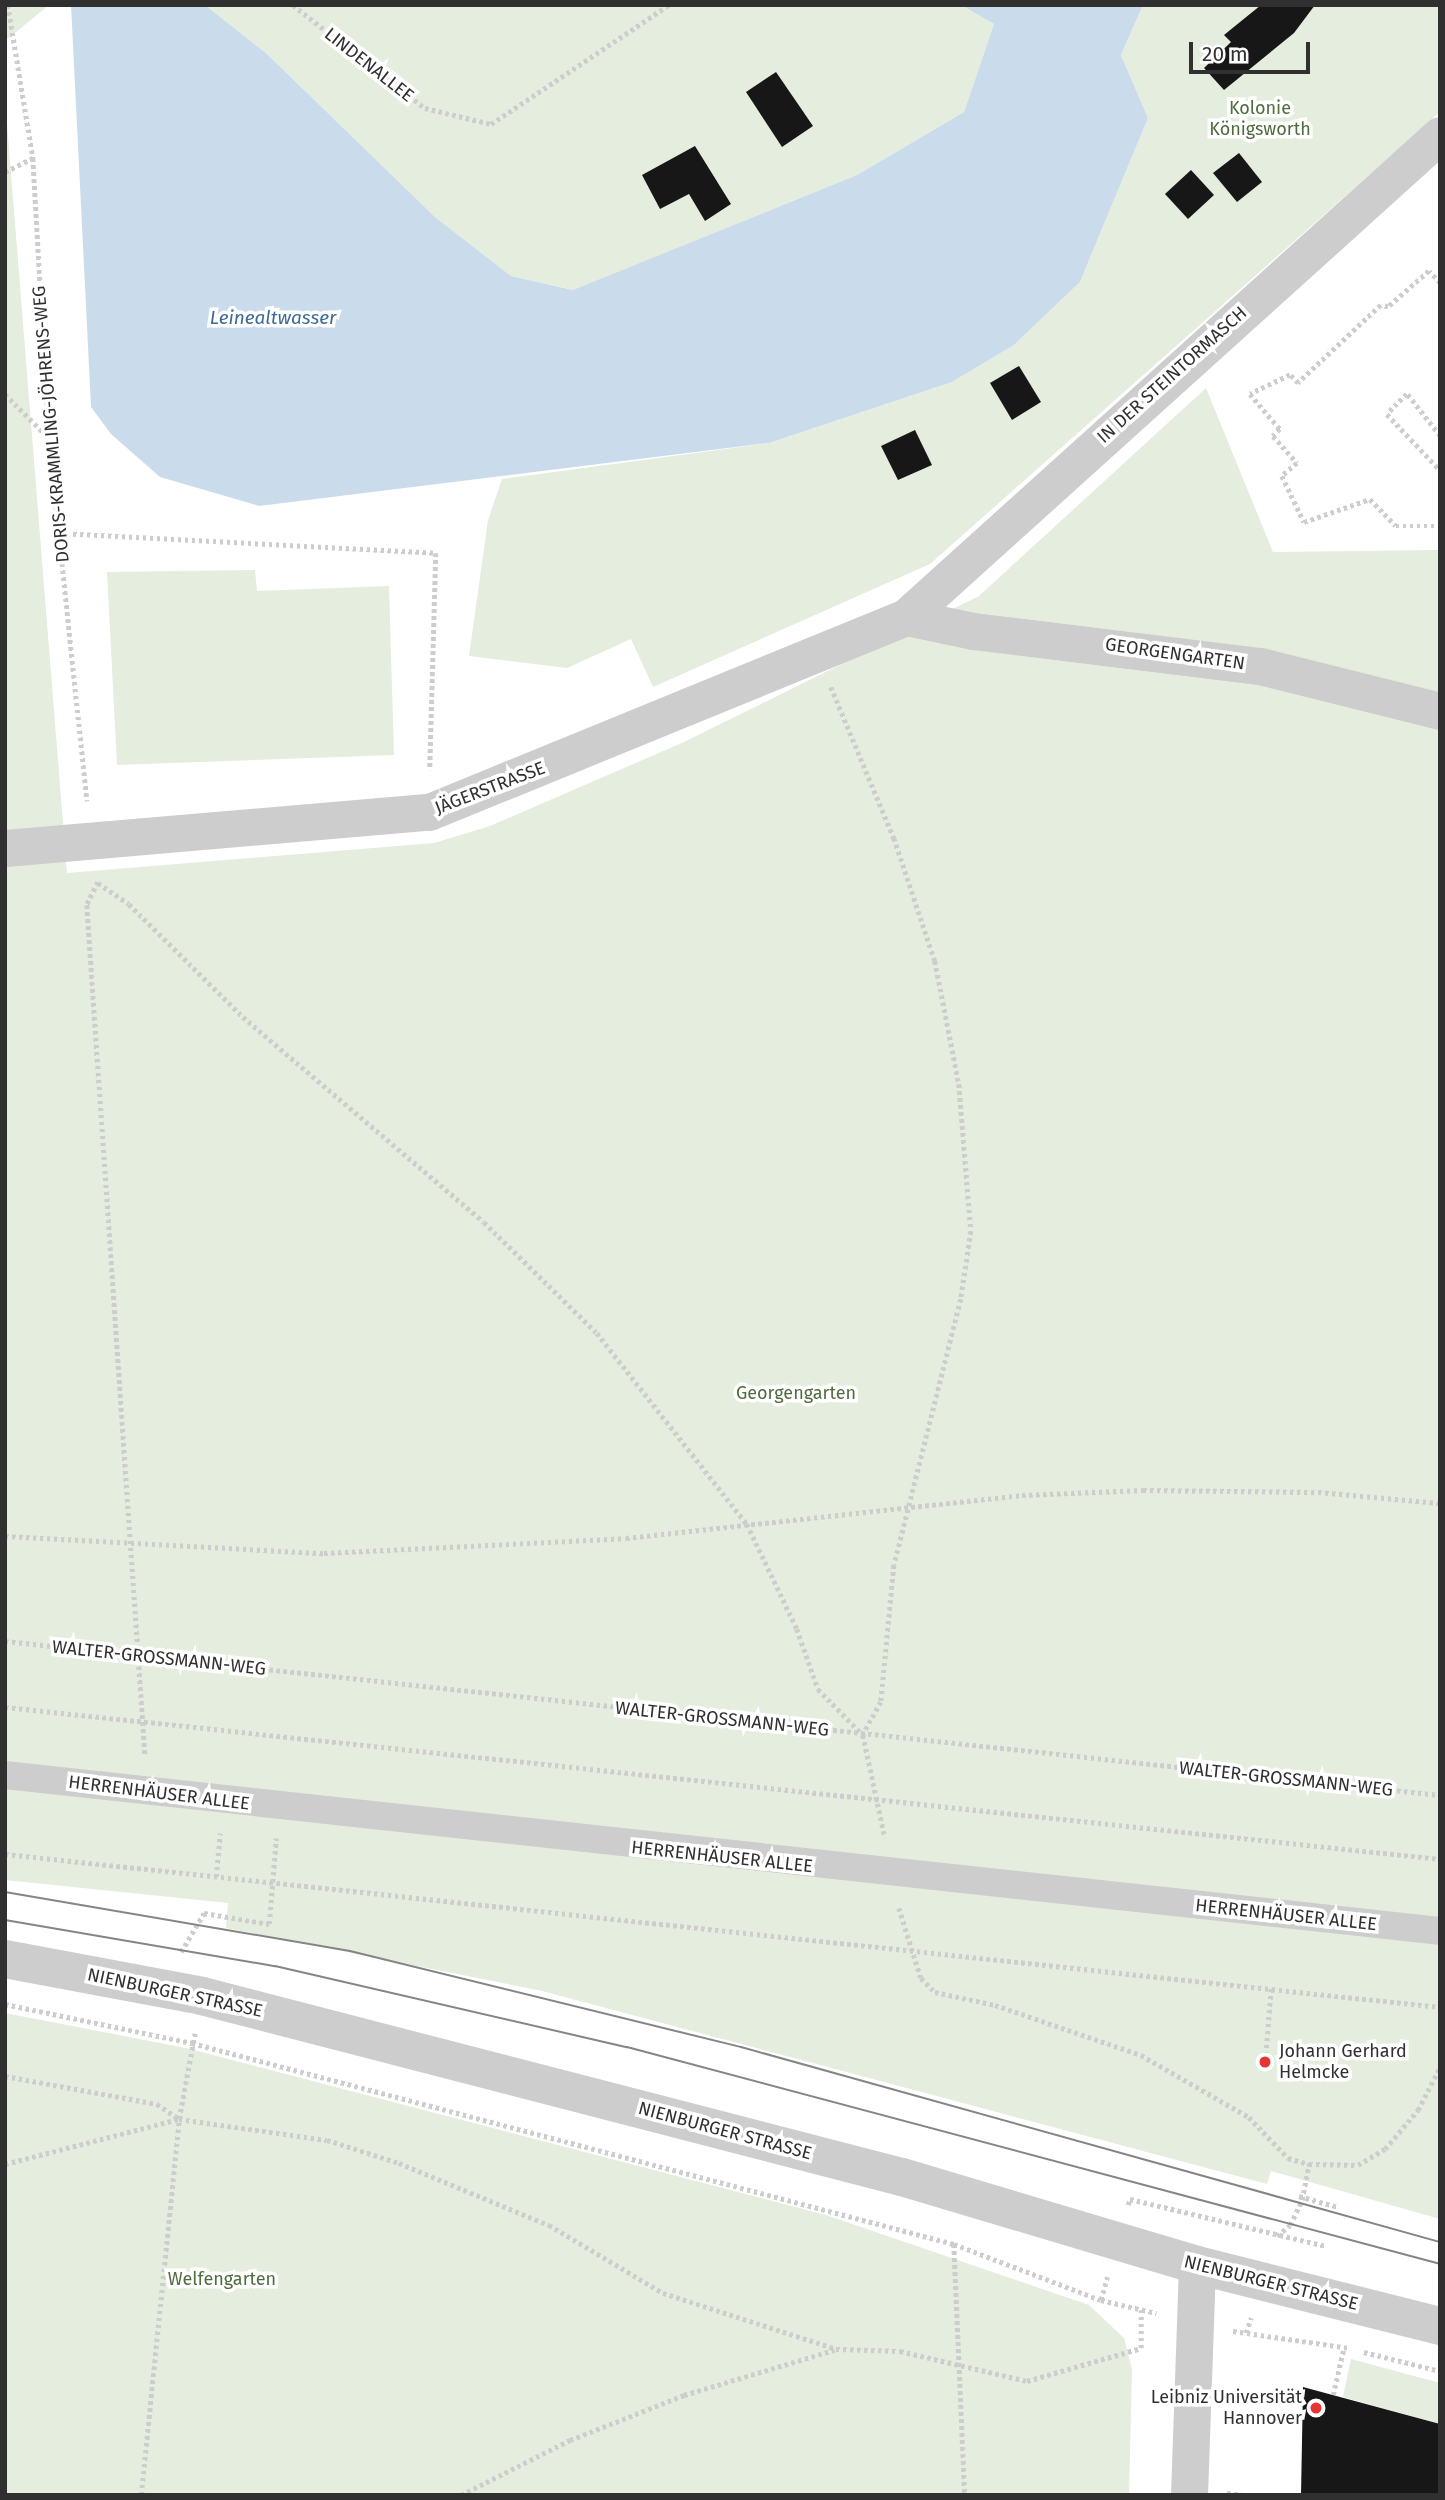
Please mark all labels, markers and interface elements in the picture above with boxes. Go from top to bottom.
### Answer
street label: LINDENALLEE [320,23,418,107]
scale bar [1193,28,1314,72]
text: 20 m [1202,41,1248,67]
park label: Kolonie Königsworth [1209,98,1311,140]
street label: DORIS-KRAMMLING-JÖHRENS-WEG [28,285,74,563]
street label: IN DER STEINTORMASCH [1093,302,1251,448]
water label: Leinealtwasser [210,307,336,329]
street label: GEORGENGARTEN [1104,634,1246,674]
street label: JÄGERSTRASSE [432,757,548,819]
park label: Georgengarten [736,1382,856,1404]
street label: WALTER-GROSSMANN-WEG [51,1636,267,1680]
street label: WALTER-GROSSMANN-WEG [614,1697,830,1741]
street label: WALTER-GROSSMANN-WEG [1178,1757,1394,1801]
street label: HERRENHÄUSER ALLEE [67,1771,251,1815]
street label: HERRENHÄUSER ALLEE [630,1837,814,1877]
street label: HERRENHÄUSER ALLEE [1194,1895,1378,1935]
street label: NIENBURGER STRASSE [85,1964,265,2022]
place label: Johann Gerhard Helmcke [1279,2041,1407,2084]
marker: Johann Gerhard Helmcke [1257,2054,1273,2070]
street label: NIENBURGER STRASSE [636,2097,814,2165]
street label: NIENBURGER STRASSE [1182,2251,1360,2315]
park label: Welfengarten [168,2268,276,2290]
place label: Leibniz Universität Hannover [1151,2387,1302,2430]
marker: Leibniz Universität Hannover [1308,2400,1324,2416]

